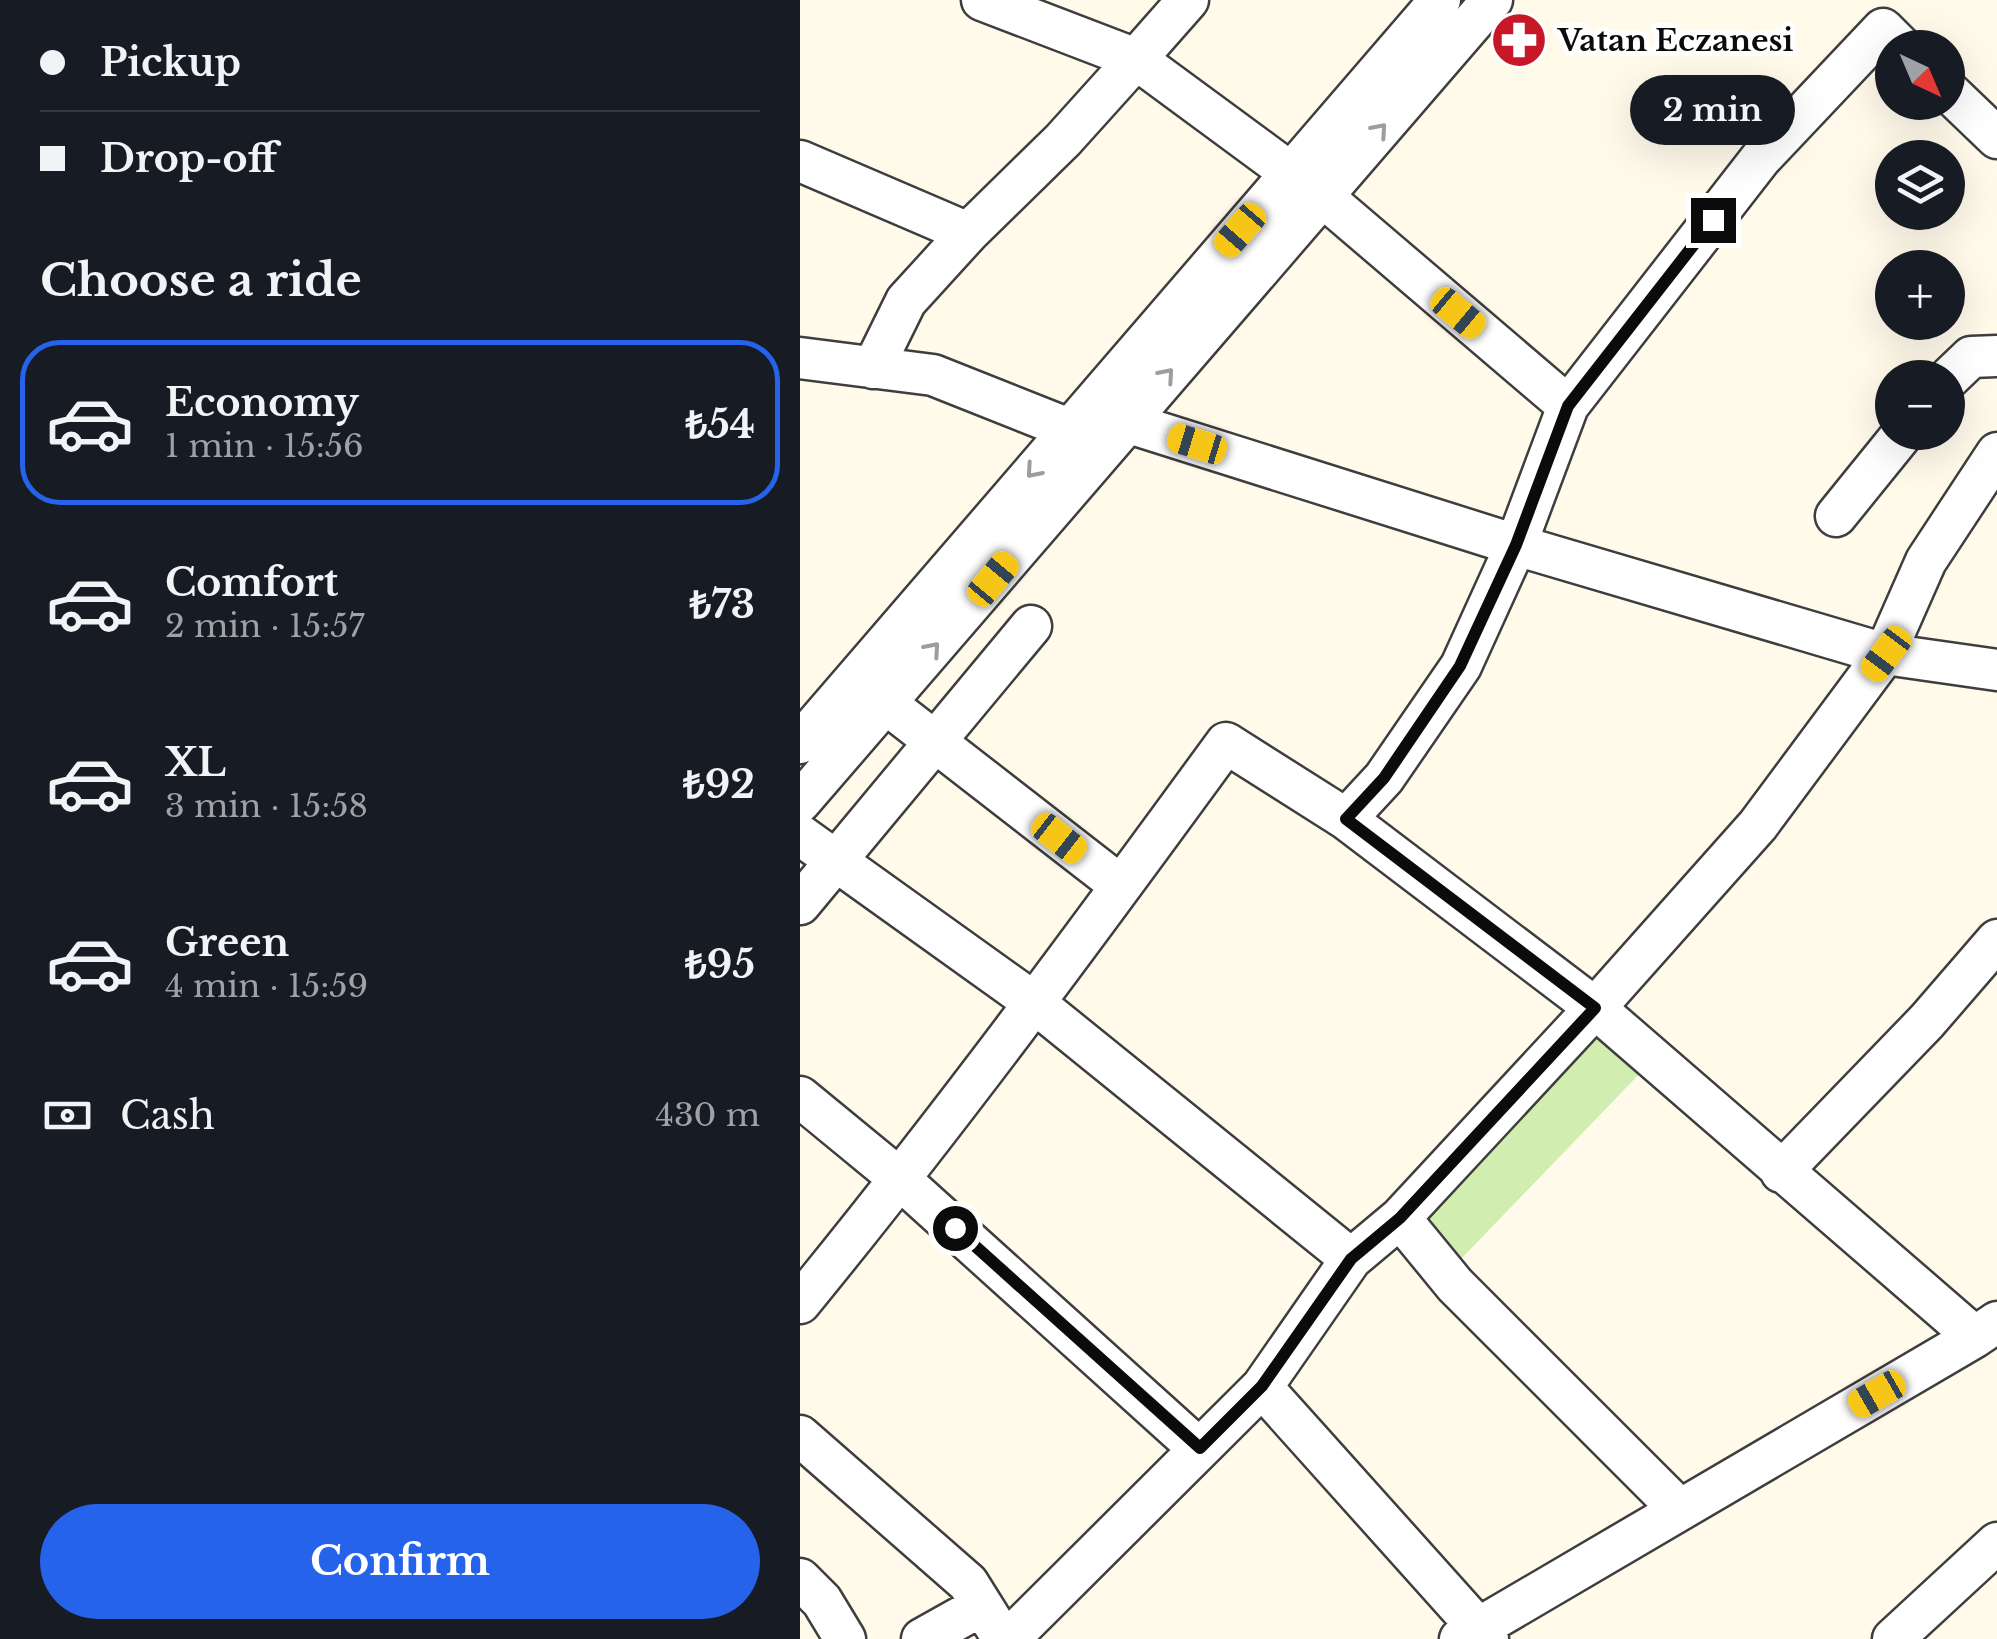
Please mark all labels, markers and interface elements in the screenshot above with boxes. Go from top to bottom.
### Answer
pharmacy icon: Vatan Eczanesi [1489,10,1549,70]
place label: Vatan Eczanesi [1557,22,1793,59]
north arrow [1875,30,1965,120]
map controls [1875,30,1965,450]
text: Pickup [100,39,241,86]
callout: 2 min [1630,75,1796,145]
text: 2 min [1663,90,1762,130]
one-way arrow [1368,123,1386,141]
text: Drop-off [100,135,277,182]
button: layers [1875,140,1965,230]
car [1209,198,1271,262]
route end [1691,198,1736,243]
button: + [1875,250,1965,340]
text: Choose a ride [40,252,362,308]
car [1425,282,1491,344]
button: − [1875,360,1965,450]
one-way arrow [1155,369,1173,387]
icon: car [45,378,135,468]
text: Economy [165,379,359,426]
text: ₺54 [685,401,755,448]
car [1164,421,1230,467]
text: 1 min · 15:56 [165,426,364,466]
one-way arrow [1027,460,1045,478]
car [962,546,1024,612]
icon: car [45,558,135,648]
text: Comfort [165,559,338,606]
text: ₺73 [689,581,755,628]
text: 2 min · 15:57 [165,606,365,646]
car [1856,621,1916,687]
one-way arrow [921,642,939,661]
icon: car [45,738,135,828]
text: XL [165,739,226,786]
text: ₺92 [683,761,755,808]
text: 3 min · 15:58 [165,786,368,826]
car [1026,808,1092,868]
icon: car [45,918,135,1008]
text: Green [165,919,289,966]
text: ₺95 [685,941,755,988]
text: 4 min · 15:59 [165,966,368,1006]
icon: cash [40,1088,95,1143]
text: Cash [120,1092,215,1139]
text: 430 m [655,1095,760,1135]
route start [933,1206,978,1251]
car [1844,1366,1910,1422]
button: Confirm [40,1504,760,1619]

